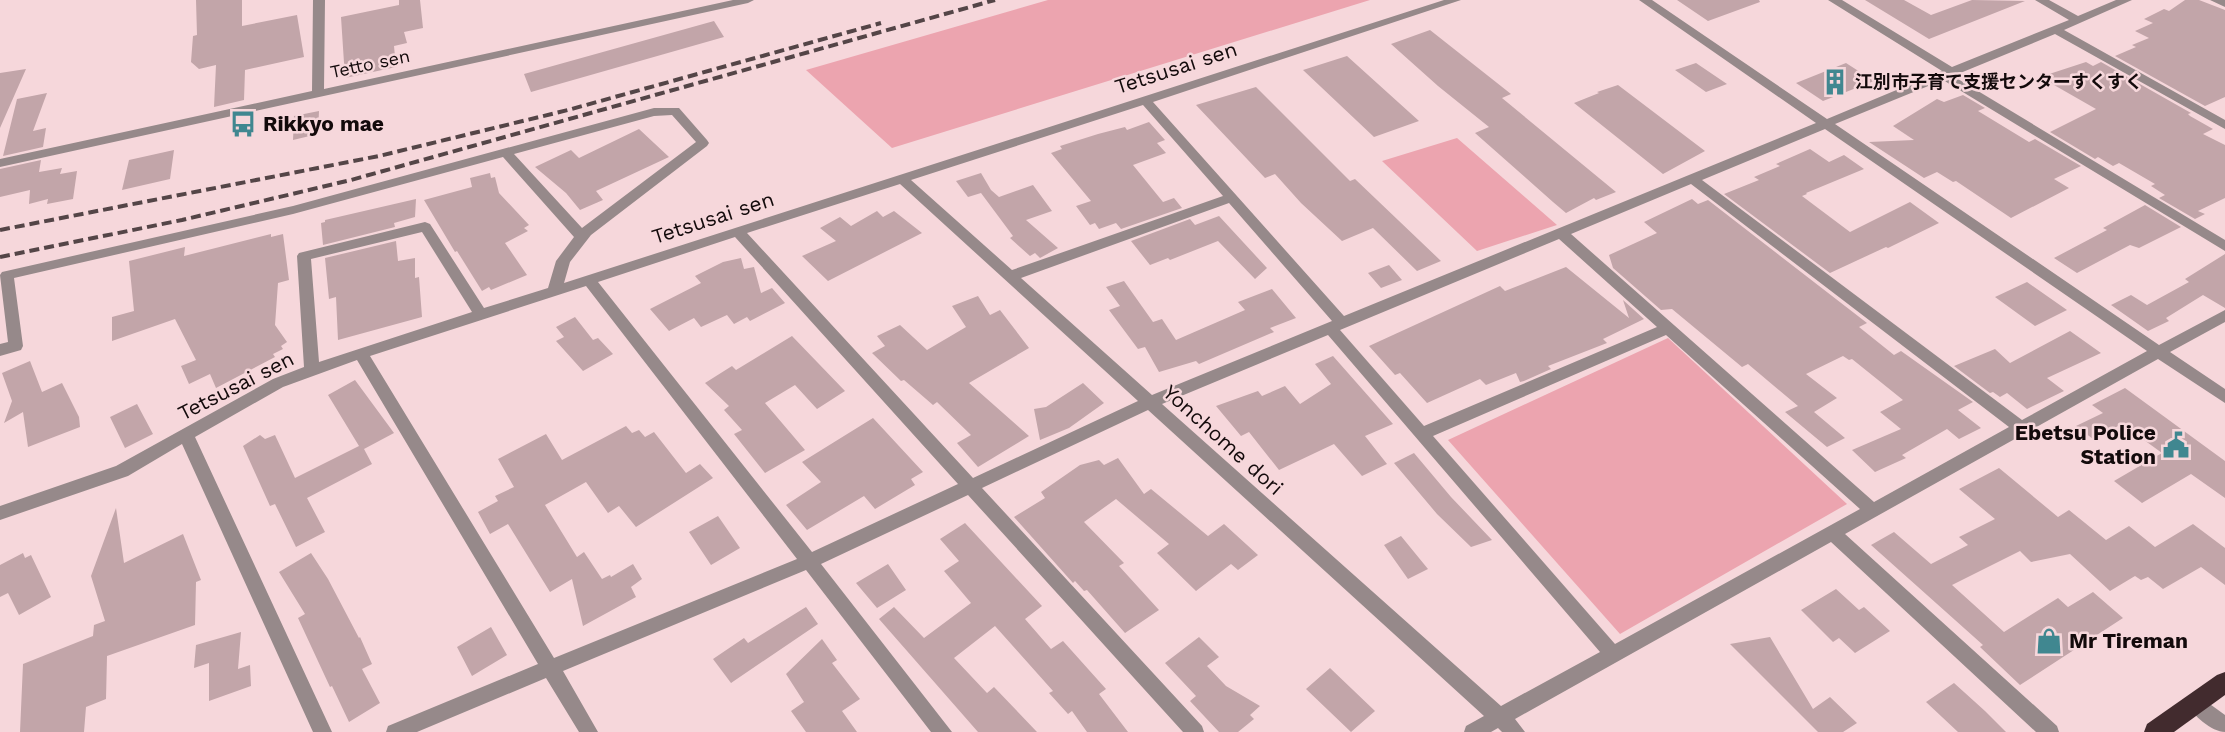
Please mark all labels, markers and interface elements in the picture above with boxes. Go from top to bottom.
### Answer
street label: Tetsusai sen [1112,36,1240,99]
street label: Tetto sen [328,45,412,82]
building icon: 江別市子育て支援センターすくすく [1820,67,1850,97]
place label: 江別市子育て支援センターすくすく [1855,71,2143,92]
bus stop icon: Rikkyo mae [228,109,258,139]
place label: Rikkyo mae [263,111,384,136]
street label: Tetsusai sen [649,186,777,249]
street label: Tetsusai sen [174,346,298,425]
street label: Yonchome dori [1158,379,1288,500]
place label: Ebetsu Police Station [2015,420,2156,469]
public building icon: Ebetsu Police Station [2161,430,2191,460]
shop icon: Mr Tireman [2034,626,2064,656]
place label: Mr Tireman [2069,628,2188,653]

